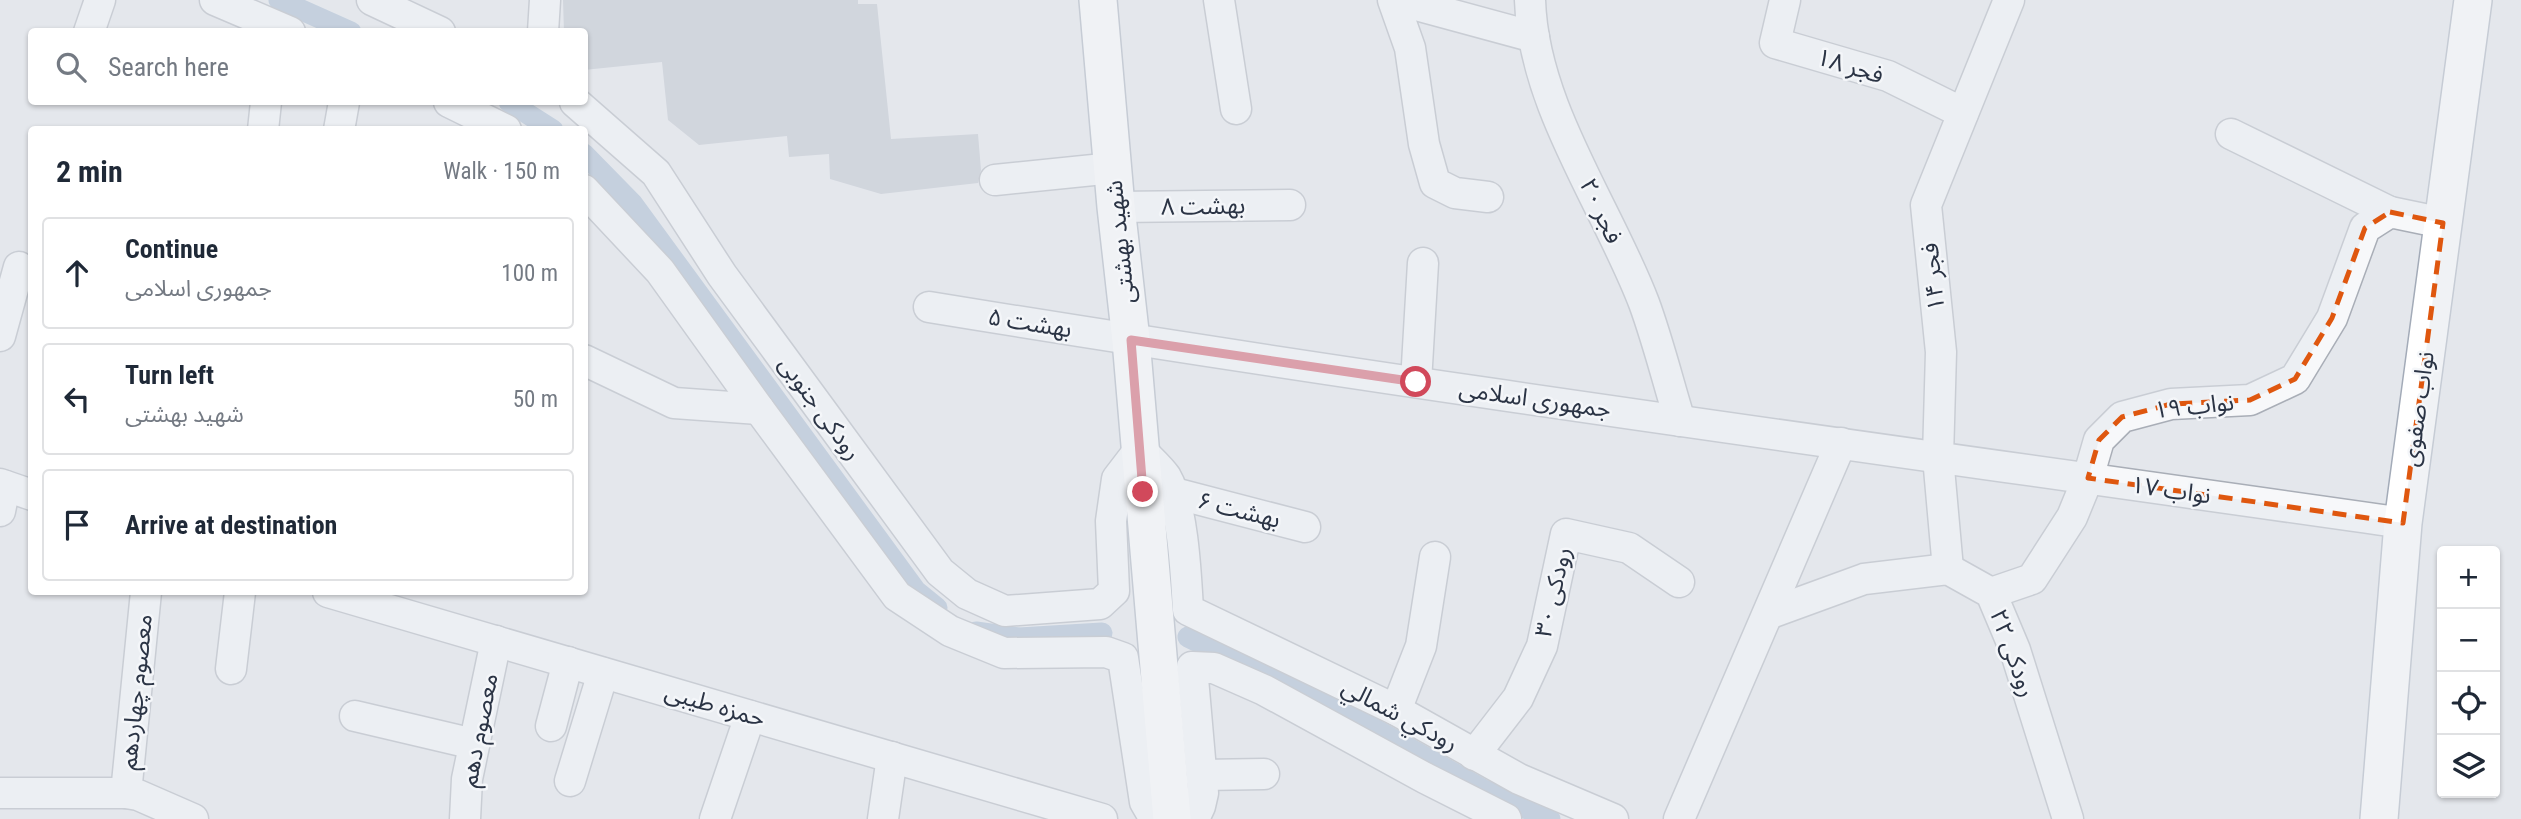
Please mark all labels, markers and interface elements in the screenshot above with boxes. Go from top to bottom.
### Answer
search box [28,28,588,105]
street label: فجر ۱۸ [1813,43,1887,89]
icon: search [52,48,90,86]
text: Search here [108,52,229,82]
text: 2 min [56,154,123,189]
text: Walk · 150 m [443,158,560,185]
street label: فجر ۲۰ [1574,174,1628,248]
street label: شهید بهشتی [1100,179,1140,305]
street label: بهشت ۸ [1161,191,1245,221]
text: Continue [125,234,218,264]
street label: فجر ۱۴ [1915,241,1951,313]
icon: ahead [58,254,96,292]
text: 100 m [501,260,558,287]
text: جمهوری اسلامی [125,275,272,302]
street label: بهشت ۵ [986,303,1074,343]
street label: رودکی جنوبی [773,350,867,466]
street label: نواب صفوی [2396,350,2440,468]
text: Turn left [125,360,214,390]
route start [1400,366,1431,397]
street label: جمهوری اسلامی [1457,374,1613,424]
icon: left [58,380,96,418]
text: 50 m [513,386,558,413]
street label: نواب ۱۹ [2153,388,2235,424]
text: شهید بهشتی [125,401,244,428]
street label: نواب ۱۷ [2129,471,2213,509]
route end [1127,476,1158,507]
street label: بهشت ۶ [1195,486,1283,534]
icon: arrive [58,506,96,544]
text: Arrive at destination [125,510,337,540]
street label: رودکی ۳۰ [1529,544,1577,640]
map controls [2437,546,2500,798]
button: + [2437,546,2500,609]
street label: رودکی ۲۲ [1984,605,2042,701]
button: − [2437,609,2500,672]
street label: معصوم چهاردهم [114,613,162,772]
street label: معصوم دهم [454,671,508,790]
button: locate [2437,672,2500,735]
street label: رودکي شمالي [1335,673,1463,761]
street label: حمزه طیبی [662,677,768,733]
button: layers [2437,735,2500,798]

